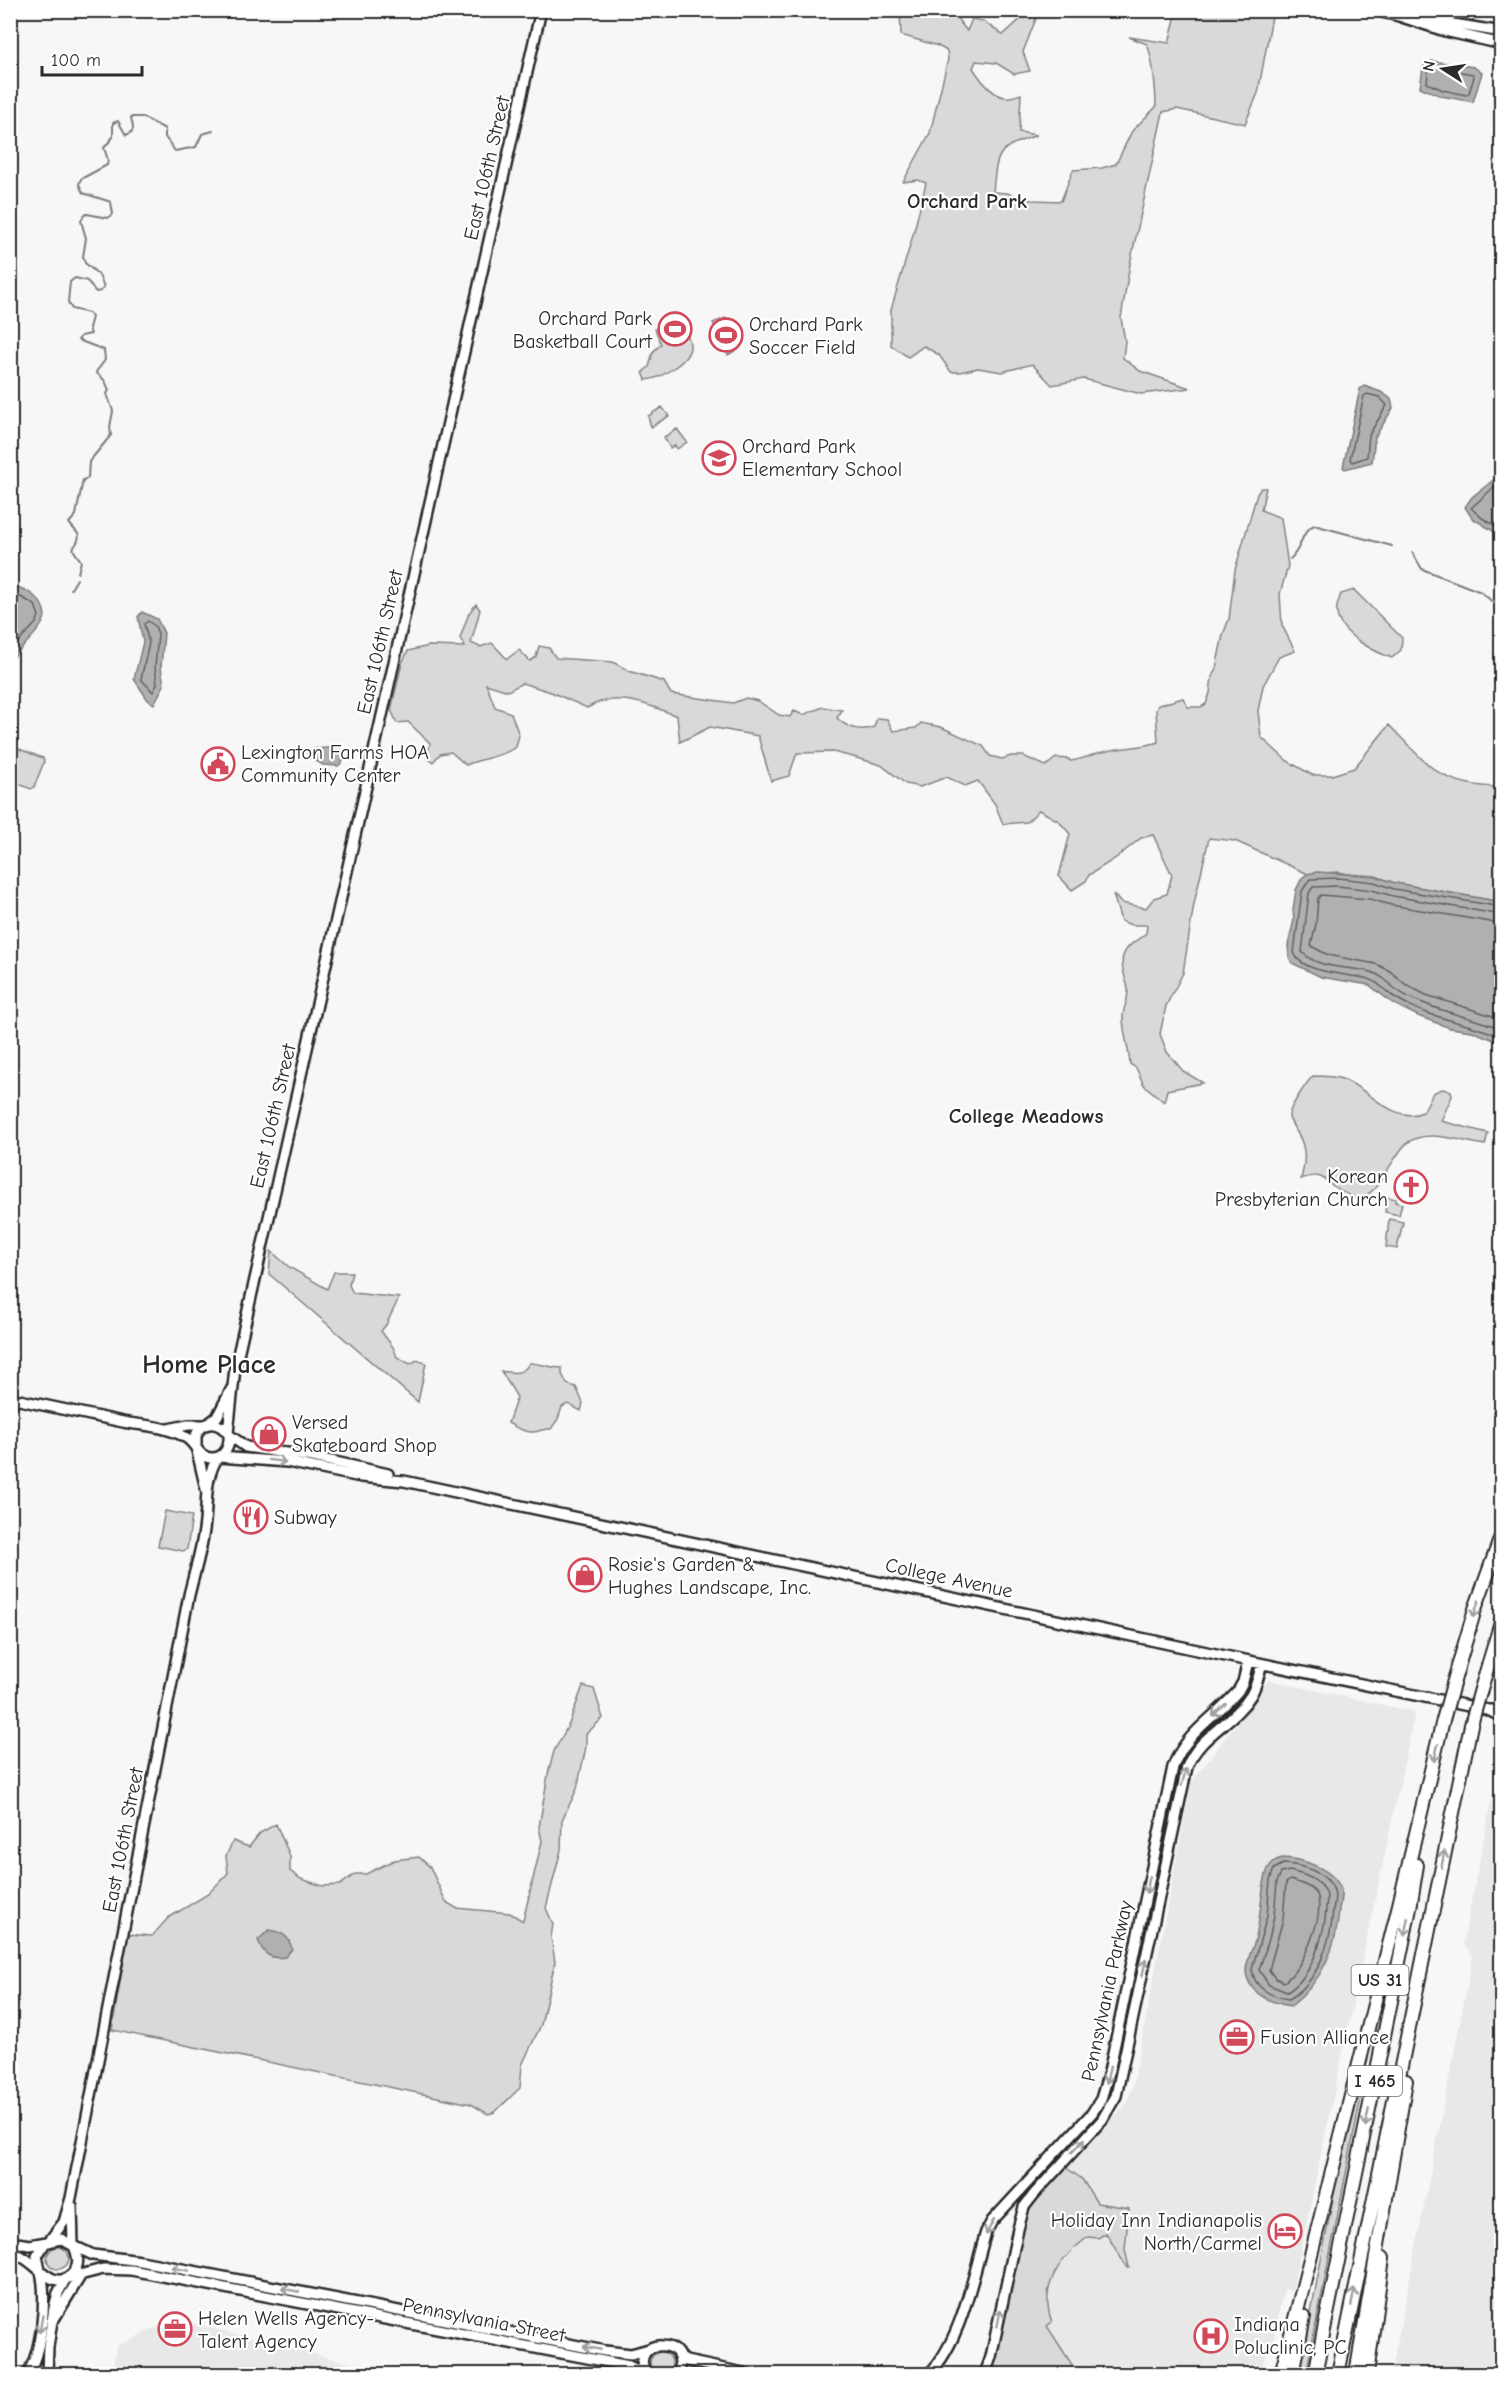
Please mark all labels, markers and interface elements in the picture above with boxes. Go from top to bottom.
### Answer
scale bar [42,39,142,77]
north arrow [1413,39,1473,99]
text: 100 m [51,50,101,71]
text: N [1419,59,1439,73]
street label: East 106th Street [459,92,515,242]
district label: Orchard Park [907,189,1028,213]
place label: Orchard Park Basketball Court [513,307,653,353]
sports icon: Orchard Park Basketball Court [657,311,693,347]
place label: Orchard Park Soccer Field [749,313,863,359]
sports icon: Orchard Park Soccer Field [708,317,744,353]
place label: Orchard Park Elementary School [742,435,902,481]
school or university icon: Orchard Park Elementary School [701,440,737,476]
street label: East 106th Street [352,566,408,716]
place label: Lexington Farms HOA Community Center [241,741,429,787]
public building icon: Lexington Farms HOA Community Center [200,746,236,782]
street label: East 106th Street [245,1040,301,1190]
district label: College Meadows [949,1104,1103,1128]
place label: Korean Presbyterian Church [1215,1165,1388,1211]
church icon: Korean Presbyterian Church [1393,1169,1429,1205]
district label: Home Place [142,1350,276,1380]
place label: Versed Skateboard Shop [292,1411,437,1457]
shop icon: Versed Skateboard Shop [251,1416,287,1452]
one-way arrow [267,1456,287,1467]
restaurant icon: Subway [233,1499,269,1535]
place label: Subway [274,1506,337,1529]
place label: Rosie's Garden & Hughes Landscape, Inc. [608,1553,811,1599]
street label: College Avenue [883,1553,1015,1603]
shop icon: Rosie's Garden & Hughes Landscape, Inc. [567,1557,603,1593]
one-way arrow [1469,1599,1480,1618]
one-way arrow [1212,1703,1227,1717]
one-way arrow [1430,1743,1441,1763]
street label: East 106th Street [98,1764,149,1914]
one-way arrow [1179,1768,1190,1787]
one-way arrow [1438,1850,1449,1869]
one-way arrow [1142,1874,1153,1894]
street label: Pennsylvania Parkway [1077,1898,1137,2083]
one-way arrow [1400,1917,1411,1936]
one-way arrow [1139,1958,1150,1978]
road number: US 31 [1352,1965,1408,1995]
office icon: Fusion Alliance [1219,2019,1255,2055]
place label: Fusion Alliance [1260,2026,1389,2049]
one-way arrow [1102,2065,1113,2085]
road number: I 465 [1348,2066,1402,2096]
one-way arrow [1361,2108,1372,2128]
one-way arrow [1071,2139,1085,2154]
place label: Holiday Inn Indianapolis North/Carmel [1051,2209,1262,2255]
hotel icon: Holiday Inn Indianapolis North/Carmel [1267,2213,1303,2249]
one-way arrow [983,2218,995,2236]
one-way arrow [170,2263,190,2274]
one-way arrow [281,2284,300,2295]
one-way arrow [1348,2287,1359,2307]
street label: Pennsylvania Street [401,2293,568,2347]
place label: Helen Wells Agency- Talent Agency [198,2307,374,2353]
one-way arrow [994,2309,1006,2328]
office icon: Helen Wells Agency- Talent Agency [157,2311,193,2347]
place label: Indiana Poluclinic, PC [1234,2313,1347,2359]
one-way arrow [35,2314,46,2333]
hospital icon: Indiana Poluclinic, PC [1193,2318,1229,2354]
one-way arrow [583,2342,602,2354]

